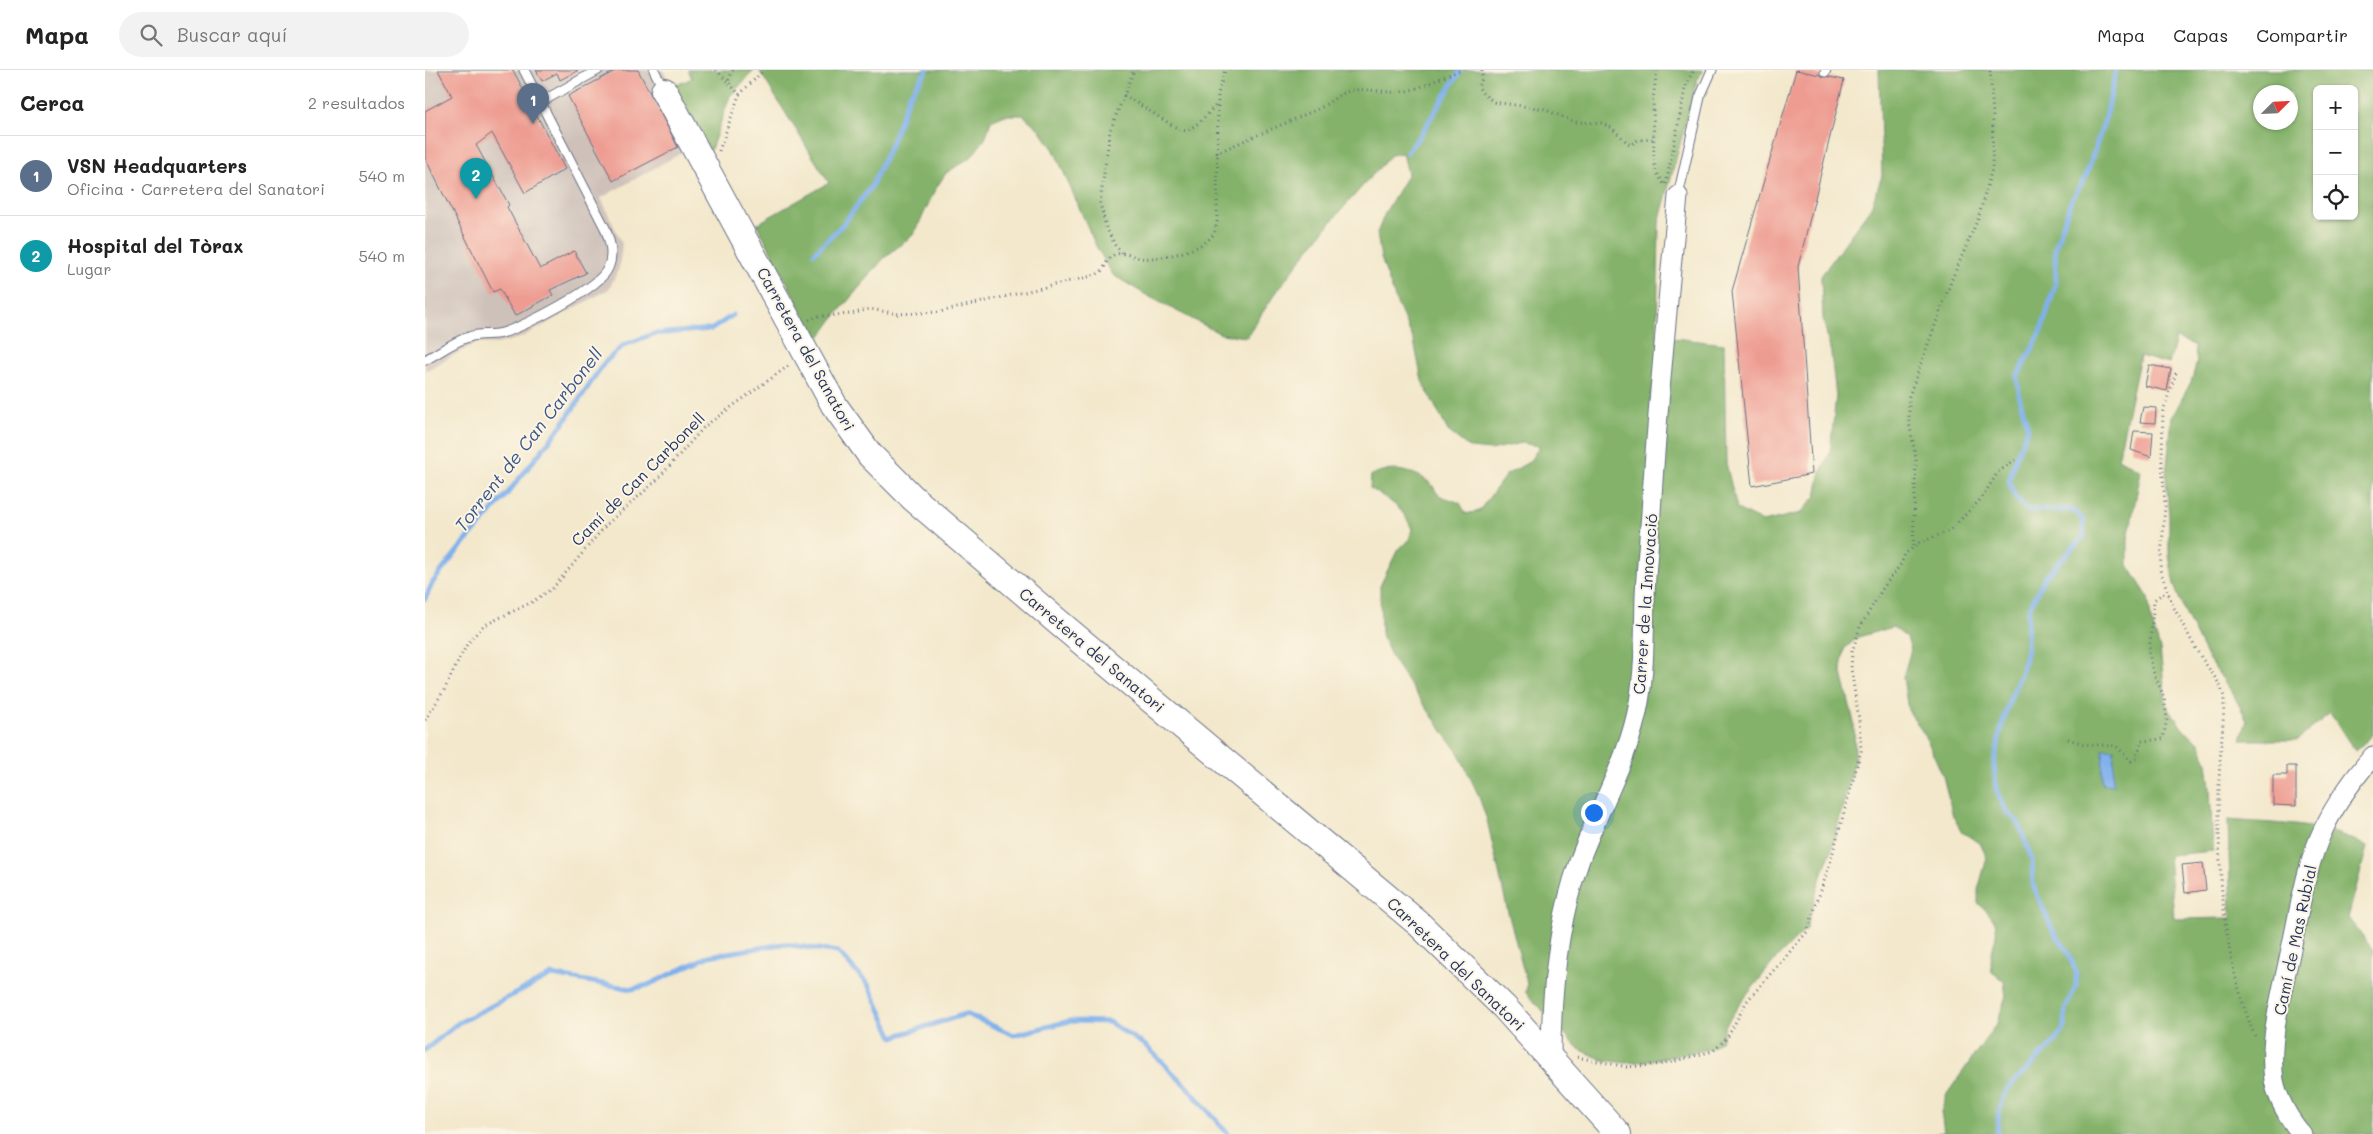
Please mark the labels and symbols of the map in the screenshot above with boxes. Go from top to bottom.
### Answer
pin: 1 [517,83,549,124]
north arrow [2253,85,2298,130]
pin: 2 [460,158,492,199]
street label: Carretera del Sanatori [753,263,860,434]
water label: Torrent de Can Carbonell [449,342,608,536]
street label: Camí de Can Carbonell [566,407,709,550]
street label: Carrer de la Innovació [1628,513,1661,695]
street label: Carretera del Sanatori [1015,582,1169,717]
your location [1581,800,1607,826]
street label: Camí de Mas Rubial [2268,863,2321,1017]
street label: Carretera del Sanatori [1383,892,1530,1035]

